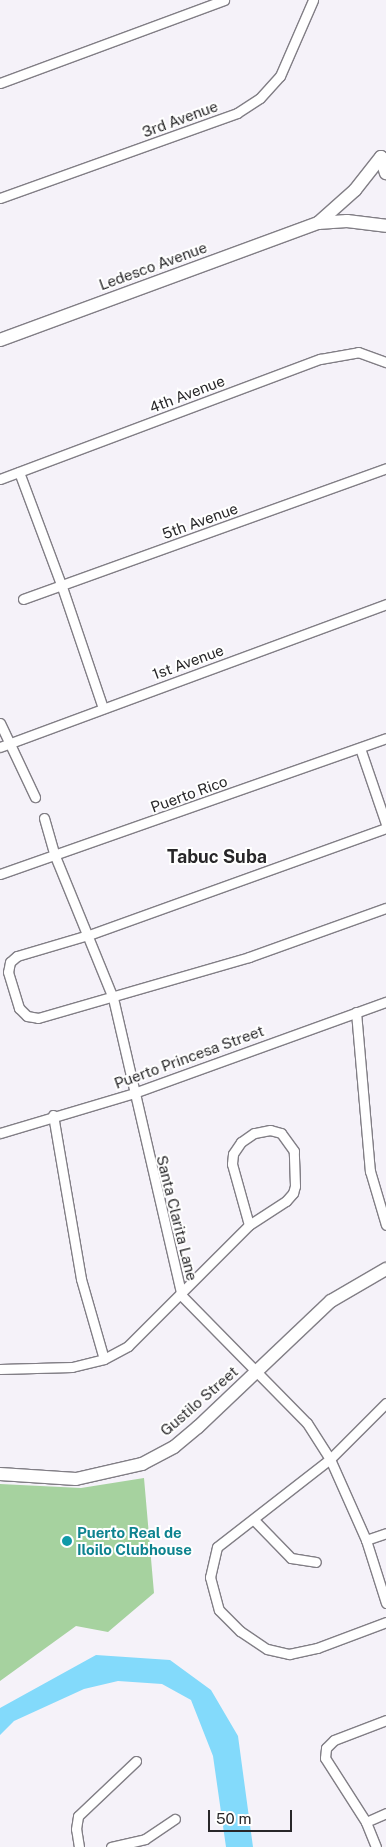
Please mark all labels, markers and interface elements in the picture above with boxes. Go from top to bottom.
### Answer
street label: 3rd Avenue [140,97,220,141]
street label: Ledesco Avenue [97,238,209,294]
street label: 4th Avenue [147,371,227,417]
street label: 5th Avenue [160,499,240,543]
street label: 1st Avenue [150,641,226,683]
street label: Puerto Rico [148,772,230,816]
district label: Tabuc Suba [167,846,267,868]
street label: Puerto Princesa Street [112,1022,266,1092]
street label: Santa Clarita Lane [153,1153,201,1283]
street label: Gustilo Street [157,1362,241,1440]
place label: Puerto Real de Iloilo Clubhouse [77,1523,192,1558]
marker: Puerto Real de Iloilo Clubhouse [61,1535,73,1547]
scale bar [211,1800,295,1832]
text: 50 m [216,1810,251,1827]

